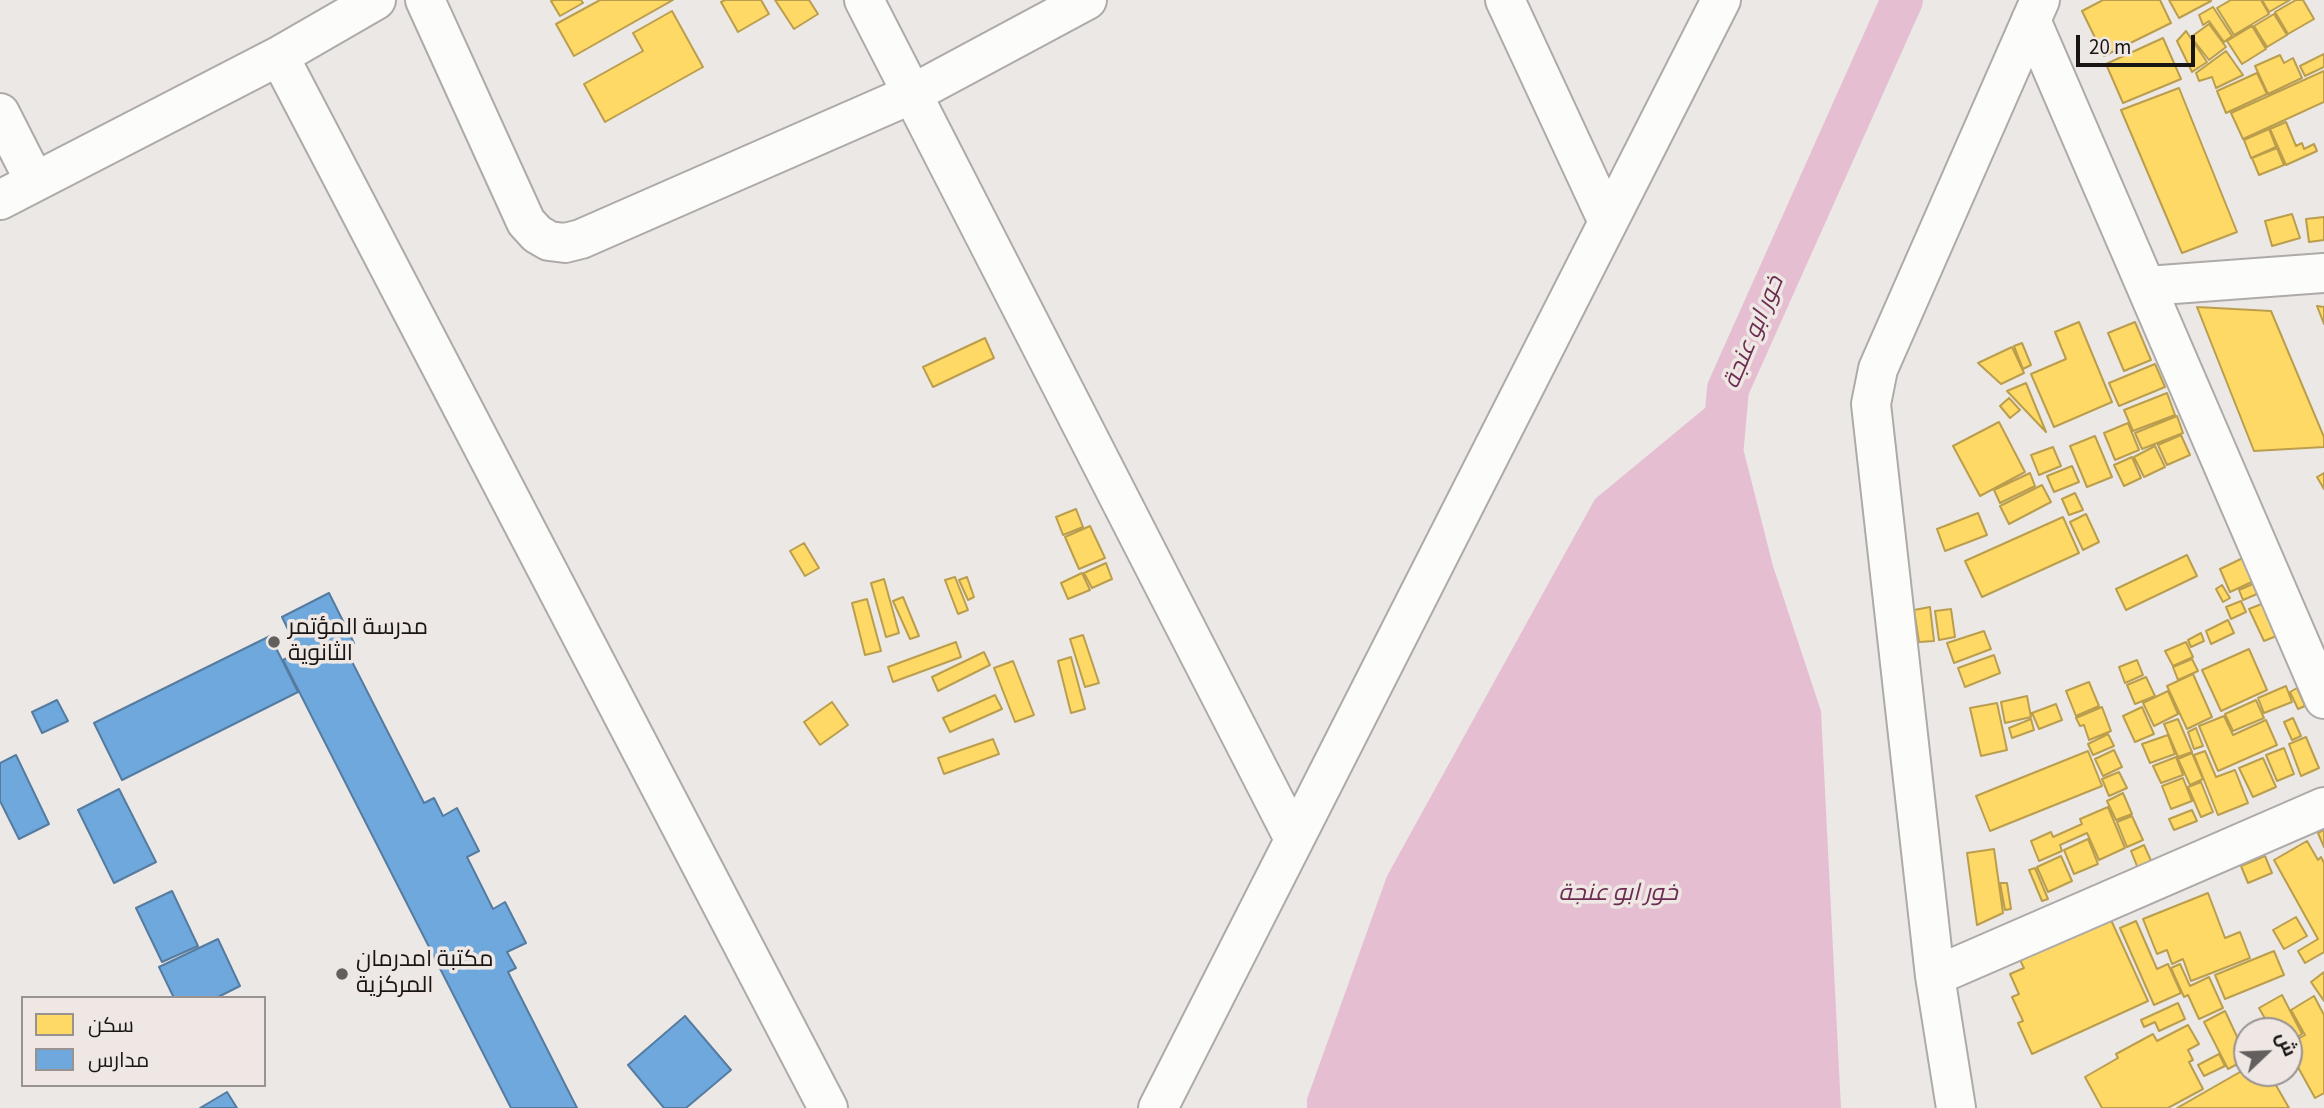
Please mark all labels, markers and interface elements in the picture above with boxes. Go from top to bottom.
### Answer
scale bar [2079,21,2198,65]
text: 20 m [2089,32,2131,62]
water label: خور ابو عنجة [1718,272,1792,394]
place label: مدرسة المؤتمر الثانوية [288,615,428,669]
marker: مدرسة المؤتمر الثانوية [266,634,282,650]
water label: خور ابو عنجة [1558,881,1678,909]
place label: مكتبة امدرمان المركزية [356,947,493,1001]
marker: مكتبة امدرمان المركزية [334,966,350,982]
legend [21,996,266,1087]
text: سكن [88,1010,134,1040]
north arrow [2233,1017,2303,1087]
text: ش [2269,1028,2303,1061]
text: مدارس [88,1045,149,1075]

